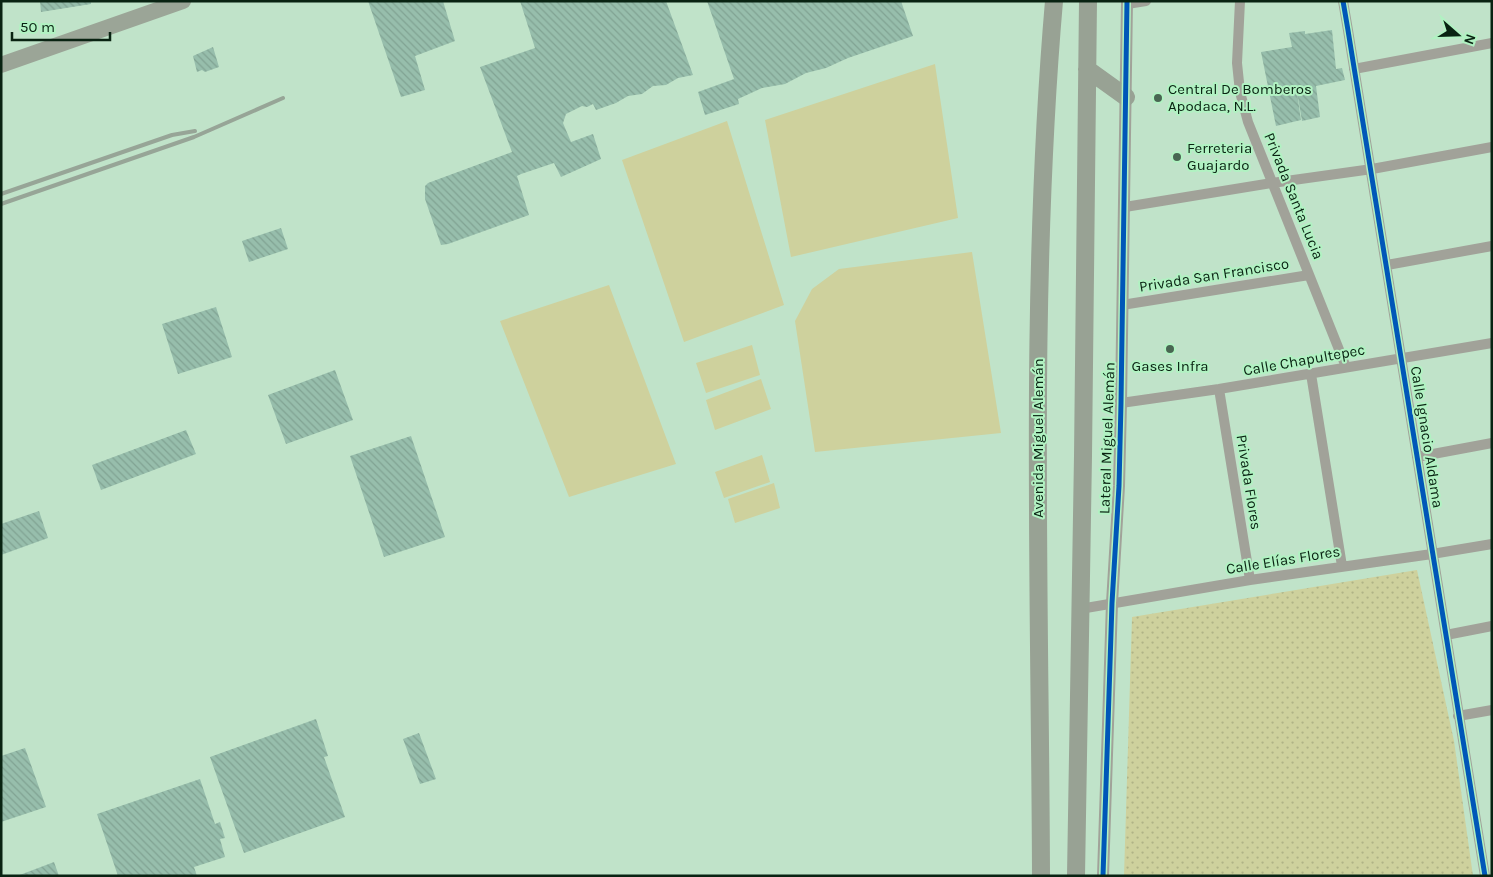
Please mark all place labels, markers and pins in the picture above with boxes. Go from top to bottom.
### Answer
place label: Central De Bomberos Apodaca, N.L. [1168,80,1312,115]
marker: Central De Bomberos Apodaca, N.L. [1152,92,1164,104]
place label: Ferreteria Guajardo [1187,139,1252,174]
marker: Ferreteria Guajardo [1171,151,1183,163]
marker: Gases Infra [1164,343,1176,355]
place label: Gases Infra [1131,357,1209,375]

